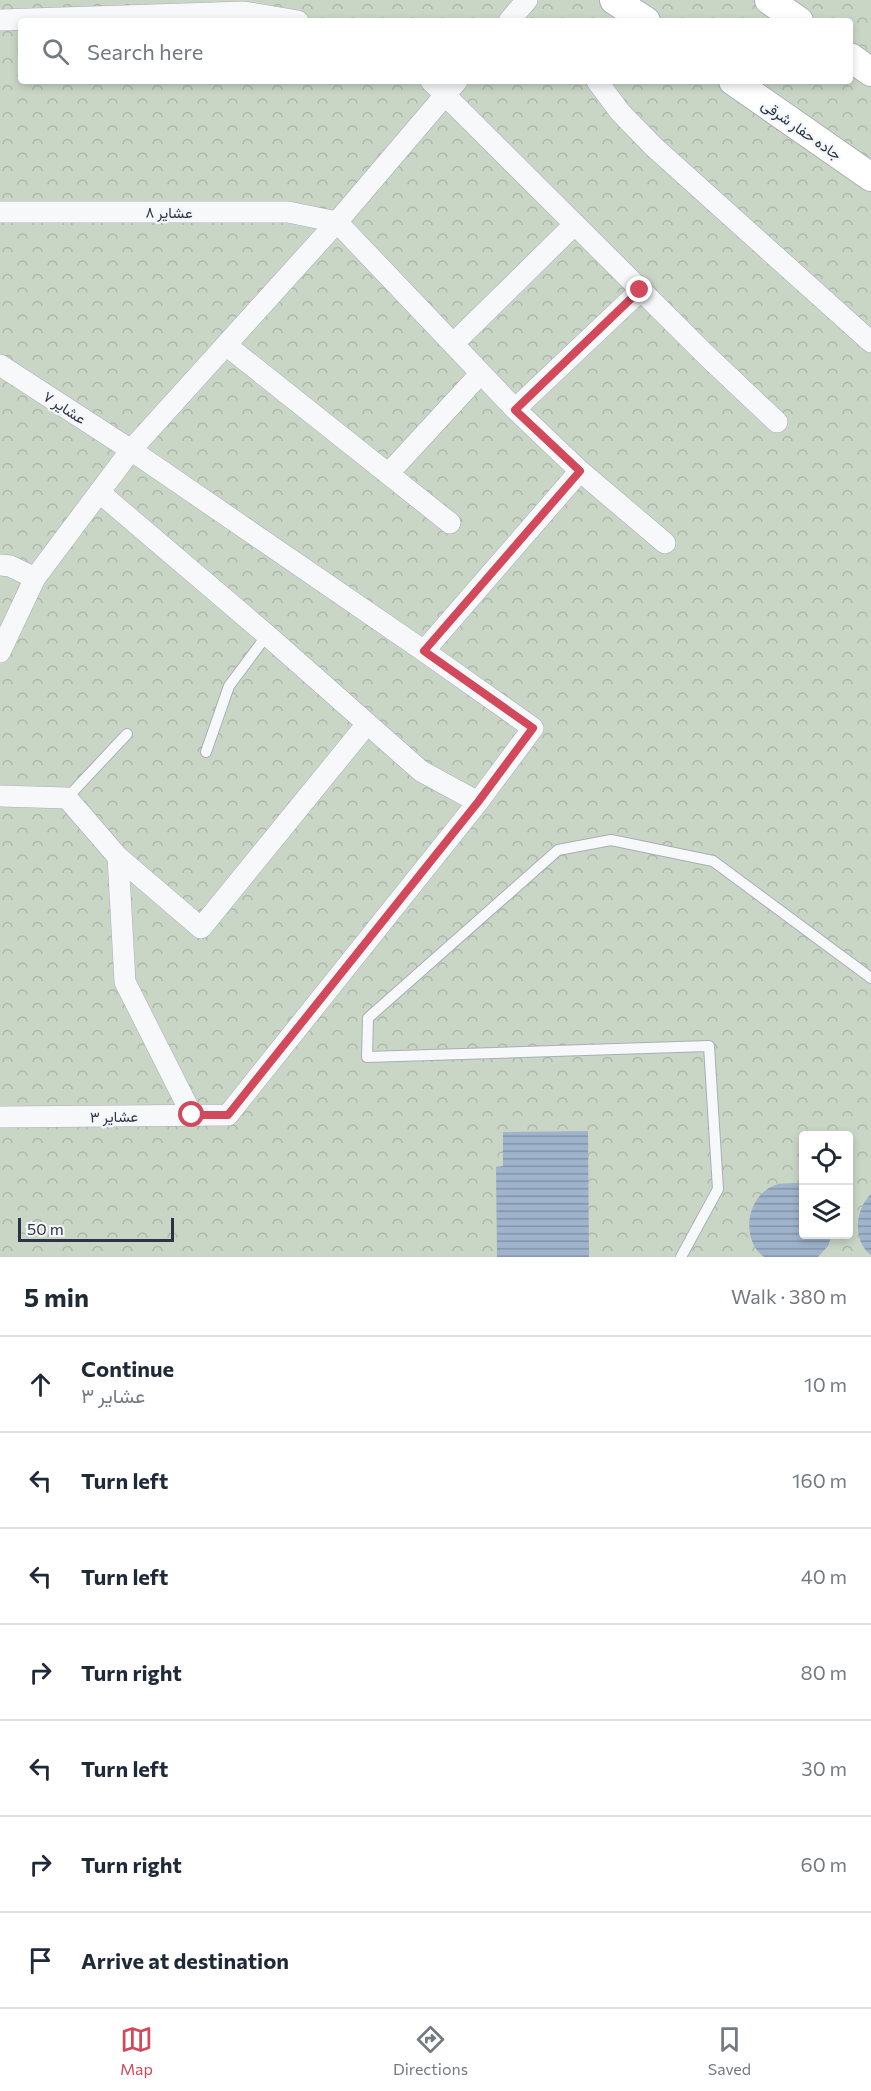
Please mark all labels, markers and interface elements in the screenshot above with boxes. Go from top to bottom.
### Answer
search box [18,18,853,84]
icon: search [39,35,72,68]
text: Search here [87,38,203,65]
street label: جاده حفار شرقی [757,95,846,165]
street label: عشایر ۸ [145,203,193,222]
route end [626,276,652,302]
street label: عشایر ۷ [40,387,90,428]
route start [178,1101,204,1127]
street label: عشایر ۳ [90,1107,138,1126]
map controls [799,1131,853,1239]
button: locate [799,1131,853,1185]
button: layers [799,1185,853,1239]
scale bar [18,1215,174,1242]
text: 50 m [27,1219,64,1238]
text: 5 min [24,1281,89,1312]
text: Walk · 380 m [731,1284,847,1308]
text: Continue [81,1355,174,1382]
icon: ahead [24,1368,57,1401]
text: 10 m [804,1372,847,1396]
text: عشایر ۳ [81,1383,145,1407]
icon: left [24,1464,57,1497]
text: Turn left [81,1467,168,1494]
text: 160 m [792,1468,847,1492]
icon: left [24,1560,57,1593]
text: Turn left [81,1563,168,1590]
text: 40 m [801,1564,847,1588]
icon: right [24,1656,57,1689]
text: Turn right [81,1659,182,1686]
text: 80 m [801,1660,847,1684]
icon: left [24,1752,57,1785]
text: Turn left [81,1755,168,1782]
text: 30 m [801,1756,847,1780]
icon: right [24,1848,57,1881]
text: Turn right [81,1851,182,1878]
text: 60 m [801,1852,847,1876]
icon: arrive [24,1944,57,1977]
text: Arrive at destination [81,1947,289,1974]
tab: Map [120,2023,153,2078]
tab: Directions [393,2023,468,2078]
tab: Saved [708,2023,751,2078]

